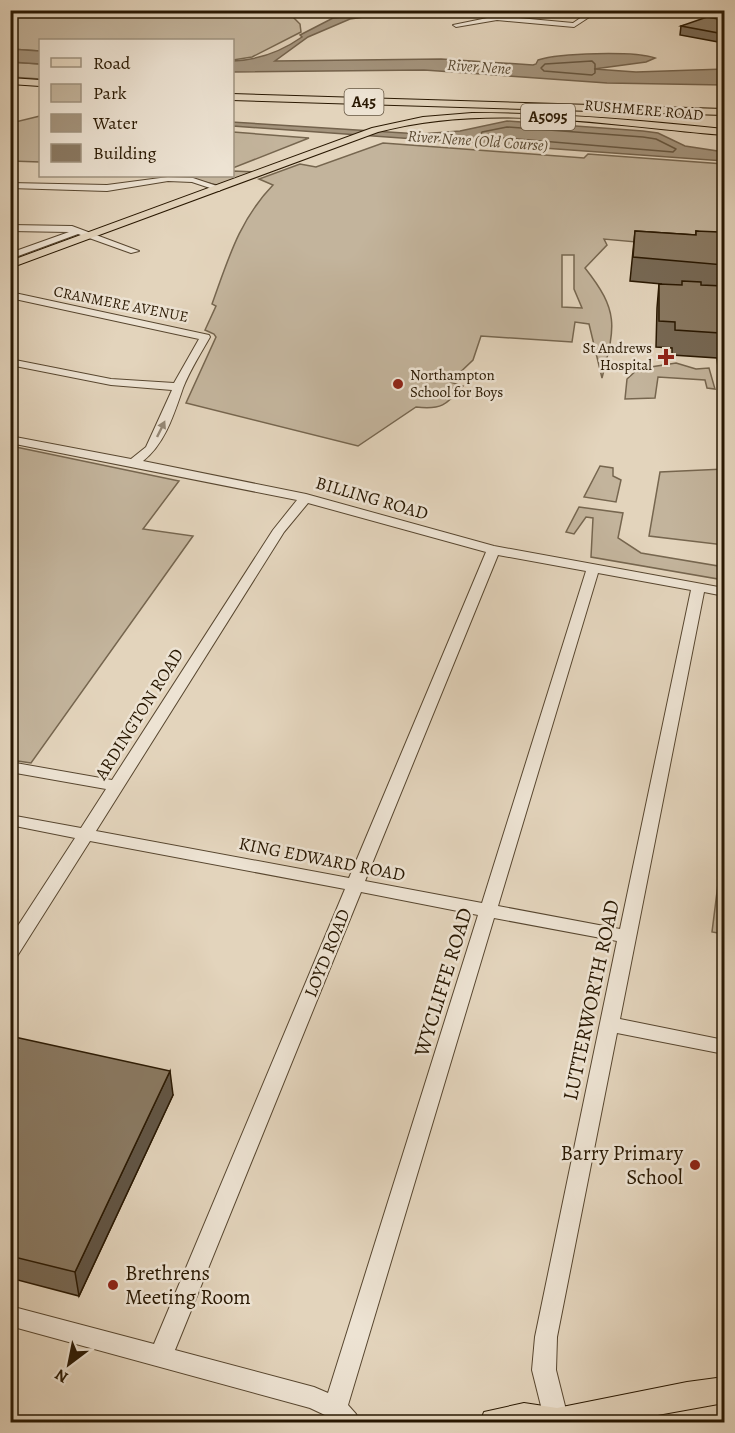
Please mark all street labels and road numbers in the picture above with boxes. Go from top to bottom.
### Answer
road number: A45 [344,89,384,115]
street label: RUSHMERE ROAD [584,95,704,125]
road number: A5095 [521,104,575,130]
street label: CRANMERE AVENUE [52,281,190,327]
street label: BILLING ROAD [313,470,431,526]
street label: ARDINGTON ROAD [88,644,189,785]
street label: KING EDWARD ROAD [237,831,407,887]
street label: LUTTERWORTH ROAD [556,897,626,1103]
street label: WYCLIFFE ROAD [407,904,479,1061]
street label: LOYD ROAD [298,905,356,1001]

